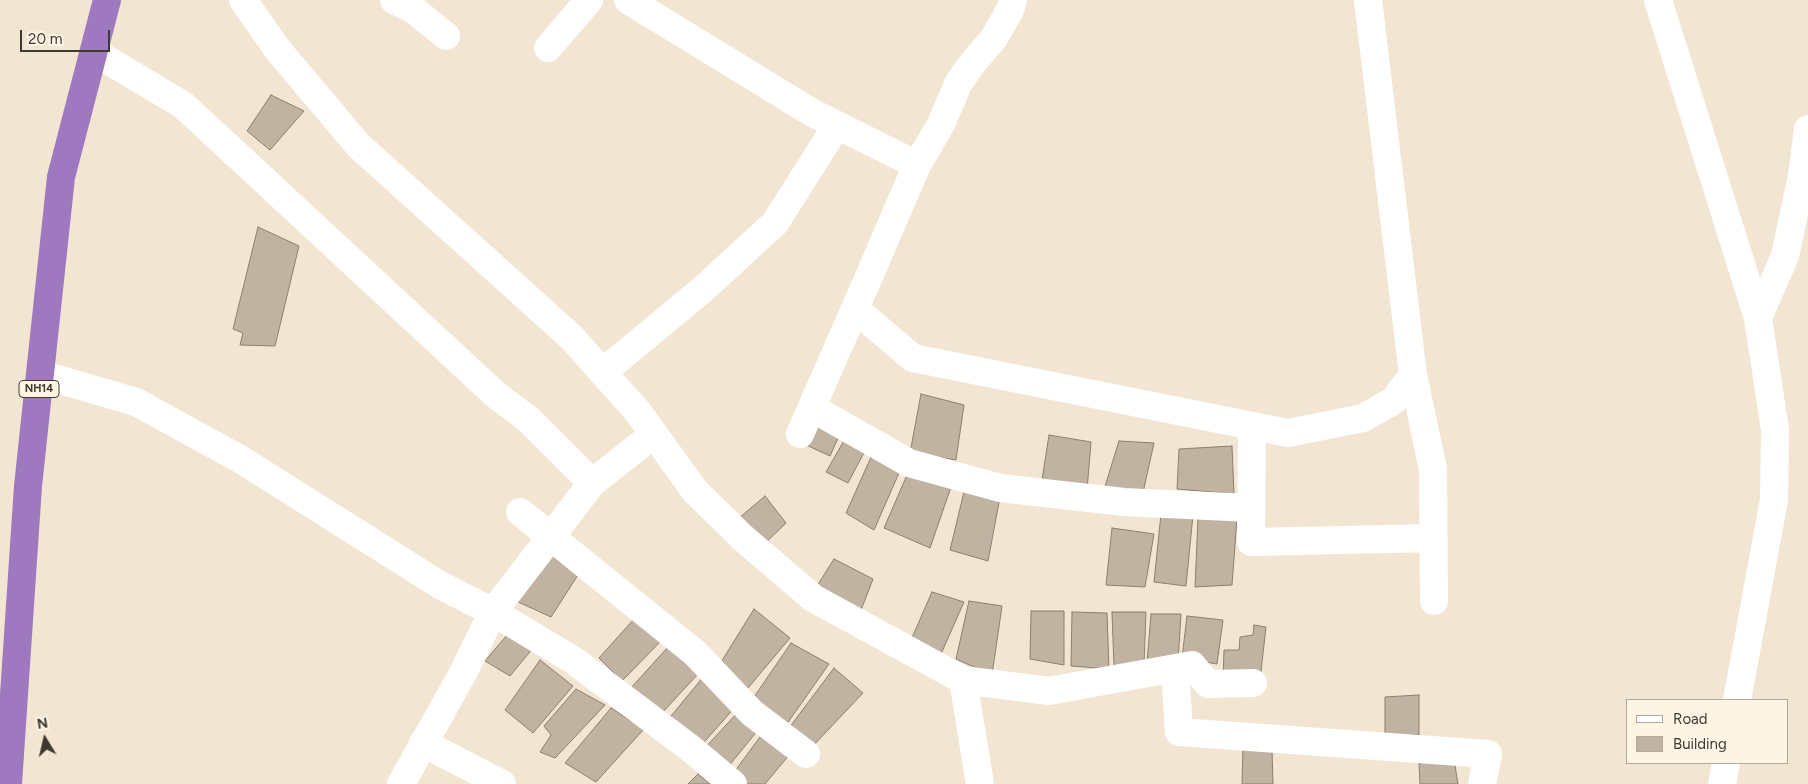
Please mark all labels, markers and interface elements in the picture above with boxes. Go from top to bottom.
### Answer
scale bar [22,20,112,52]
text: 20 m [28,30,62,48]
road number: NH14 [19,380,59,398]
legend [1626,699,1788,764]
text: Road [1673,710,1708,728]
north arrow [20,714,70,764]
text: N [36,714,49,733]
text: Building [1673,735,1727,753]

